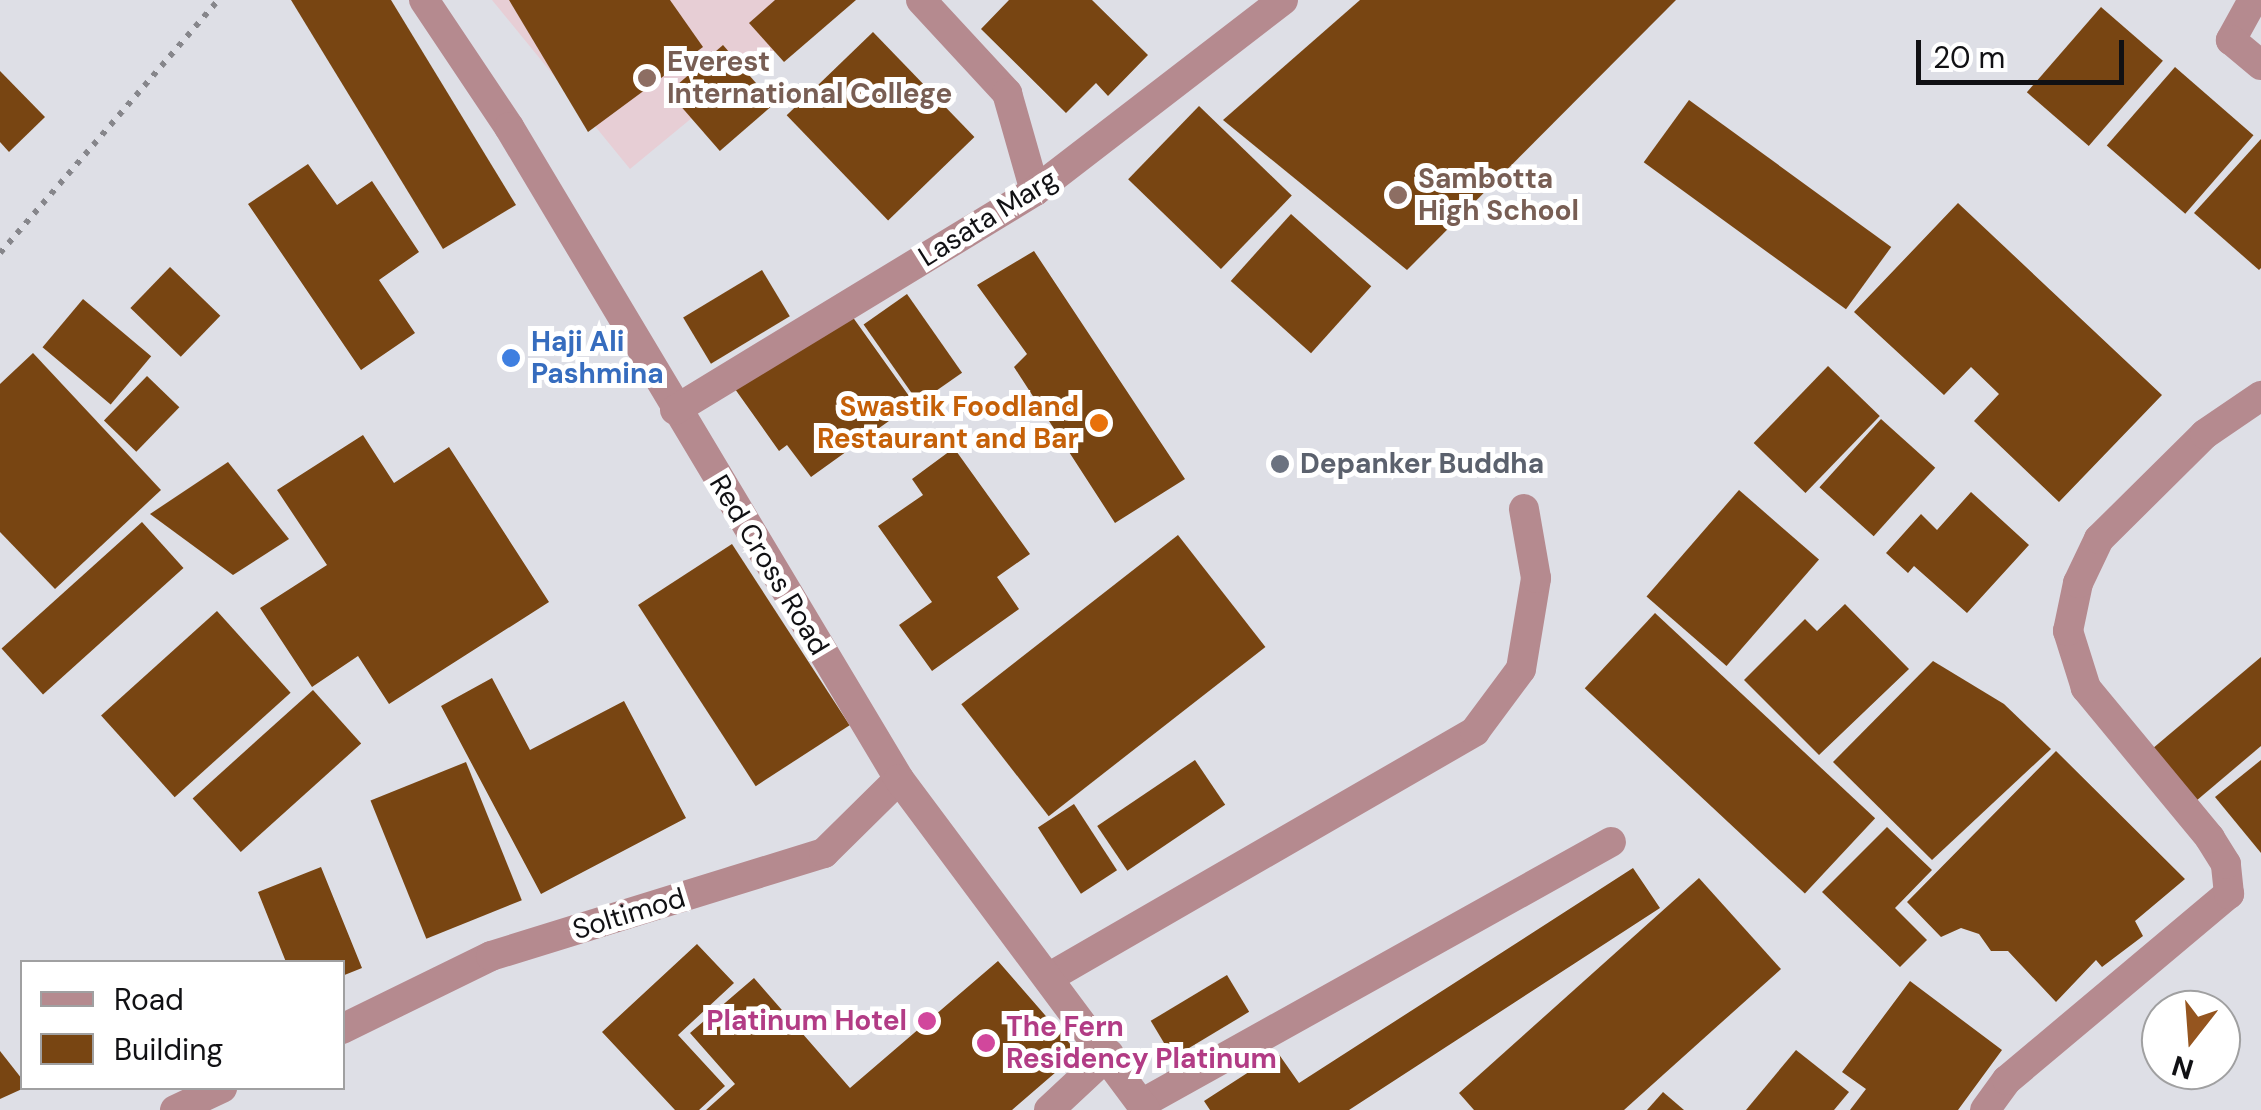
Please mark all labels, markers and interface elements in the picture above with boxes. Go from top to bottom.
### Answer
scale bar [1921,20,2128,82]
text: 20 m [1933,38,2005,77]
place label: Everest International College [667,45,952,111]
marker: Everest International College [636,67,658,89]
street label: Lasata Marg [913,162,1063,274]
place label: Sambotta High School [1418,162,1579,228]
marker: Sambotta High School [1387,184,1409,206]
place label: Haji Ali Pashmina [531,325,664,391]
marker: Haji Ali Pashmina [500,347,522,369]
place label: Swastik Foodland Restaurant and Bar [817,390,1079,456]
marker: Swastik Foodland Restaurant and Bar [1088,412,1110,434]
place label: Depanker Buddha [1300,447,1544,481]
marker: Depanker Buddha [1269,453,1291,475]
street label: Red Cross Road [702,469,836,661]
street label: Soltimod [569,881,689,947]
legend [20,960,345,1090]
text: Road [114,980,184,1019]
north arrow [2141,990,2241,1090]
place label: Platinum Hotel [706,1004,907,1038]
marker: Platinum Hotel [916,1010,938,1032]
place label: The Fern Residency Platinum [1006,1010,1277,1076]
text: Building [114,1030,223,1069]
marker: The Fern Residency Platinum [975,1032,997,1054]
text: N [2168,1047,2198,1088]

